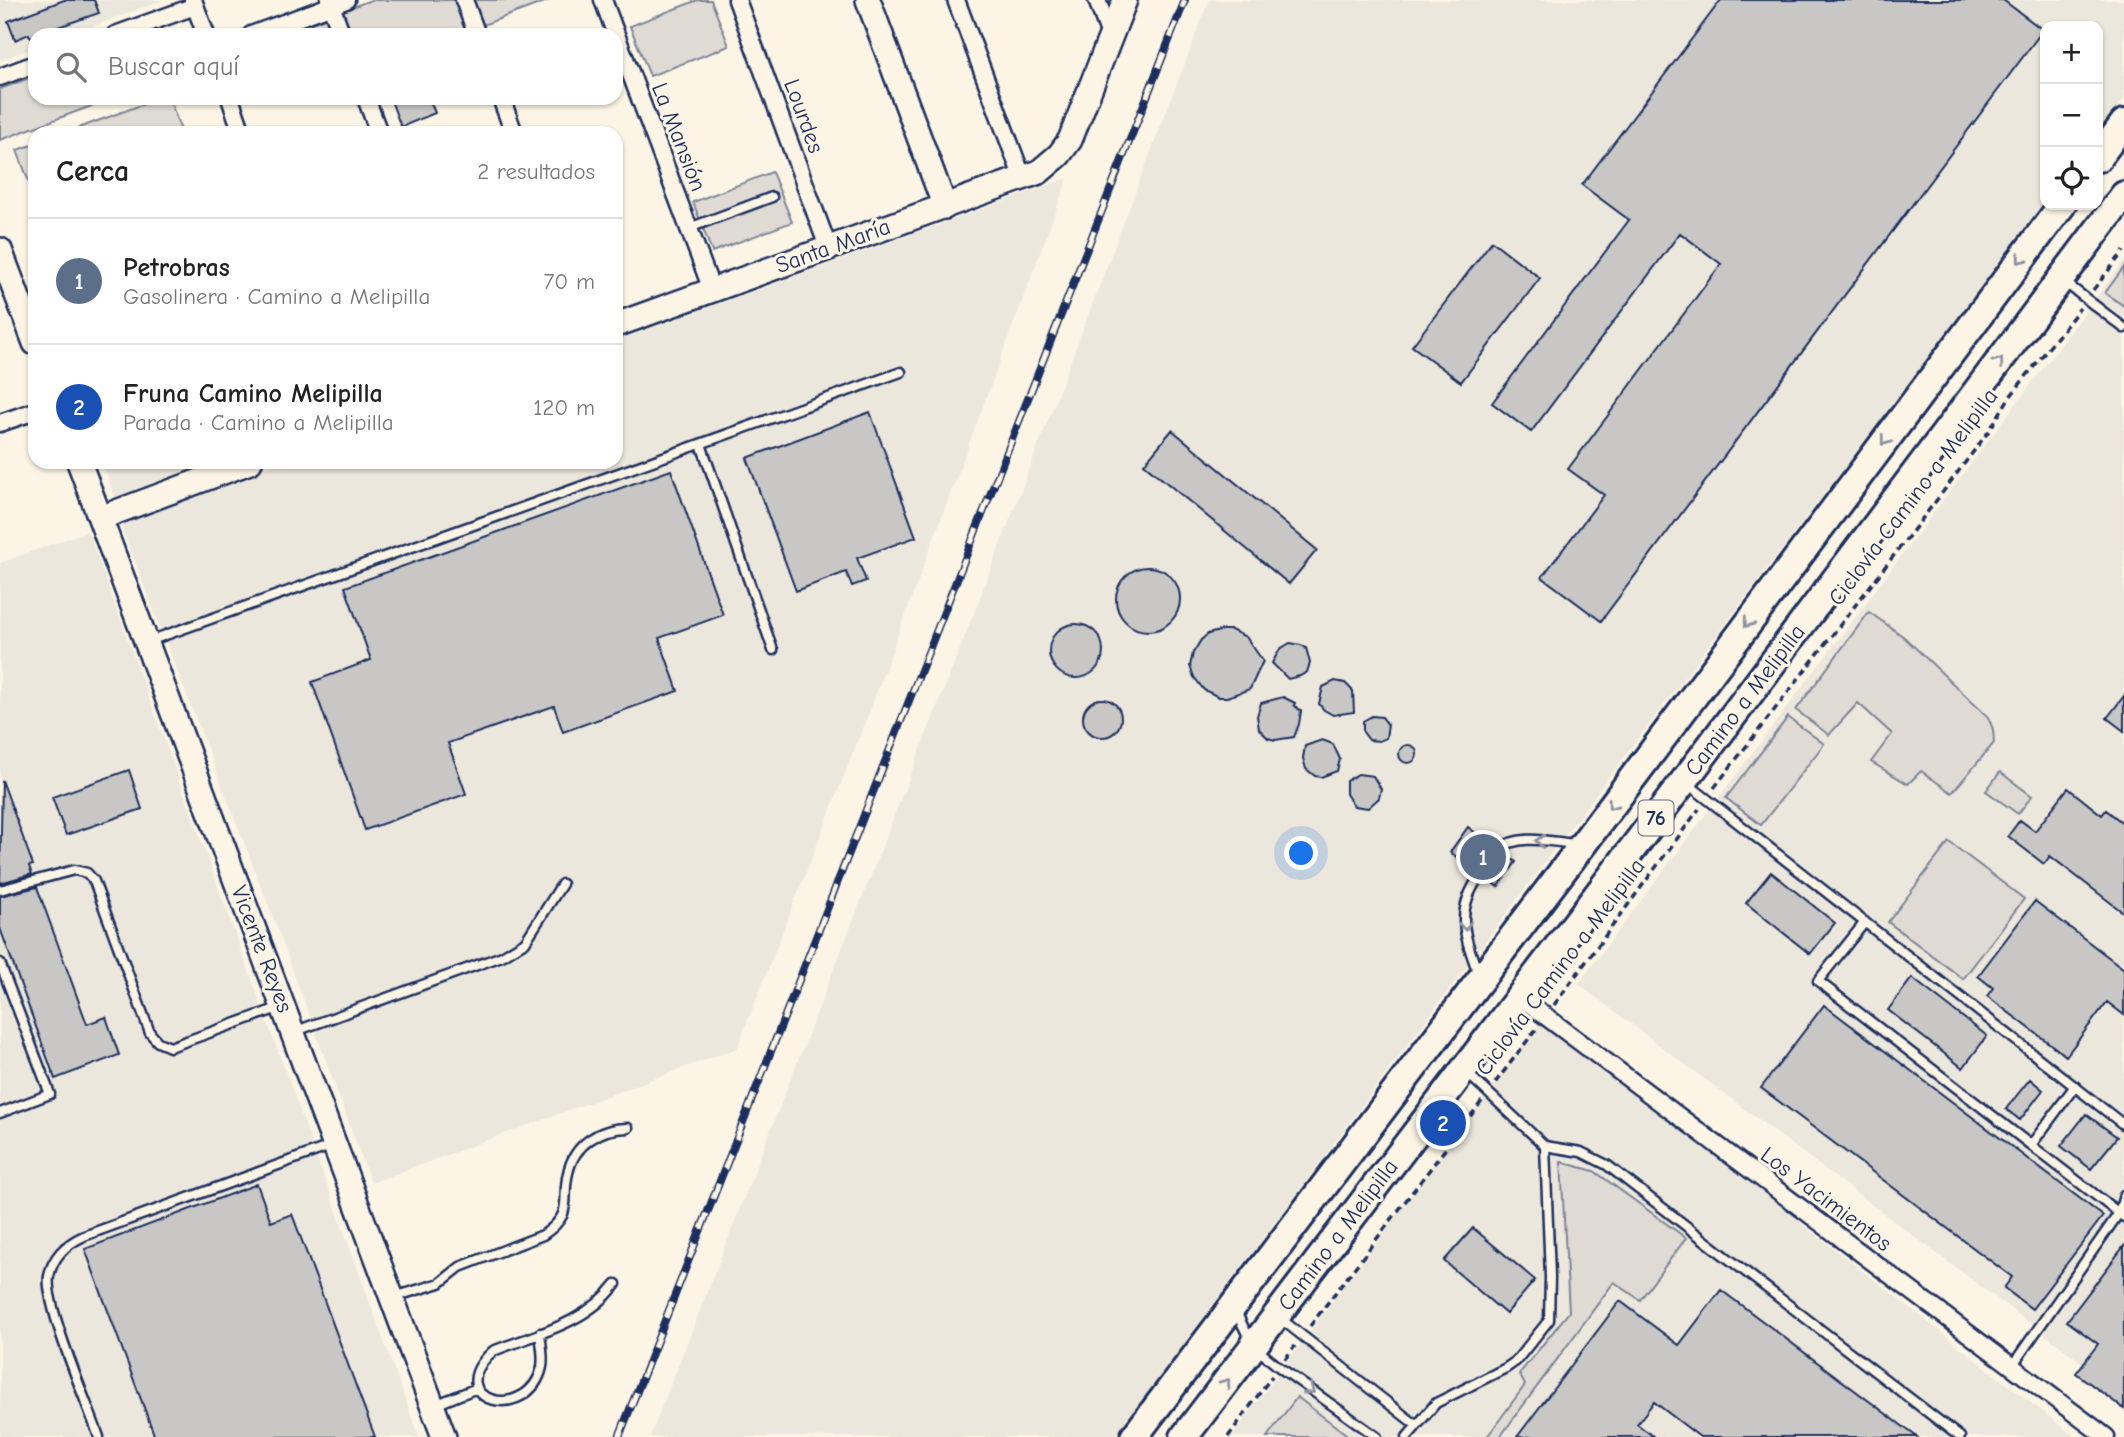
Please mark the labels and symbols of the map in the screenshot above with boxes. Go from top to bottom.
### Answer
street label: Lourdes [778,75,830,157]
street label: La Mansión [646,79,712,195]
street label: Santa María [772,213,894,279]
one-way arrow [2017,252,2030,264]
one-way arrow [1991,357,2004,369]
street label: Ciclovía Camino a Melipilla [1823,383,2003,611]
one-way arrow [1880,433,1893,446]
one-way arrow [1744,615,1757,628]
street label: Camino a Melipilla [1679,619,1811,781]
one-way arrow [1608,798,1620,810]
road number: 76 [1638,800,1674,836]
pin: 1 [1460,831,1506,883]
one-way arrow [1534,834,1545,849]
your location [1284,836,1318,870]
street label: Ciclovía Camino a Melipilla [1470,853,1650,1081]
street label: Vicente Reyes [225,882,299,1016]
one-way arrow [1457,920,1472,932]
pin: 2 [1420,1097,1466,1149]
street label: Los Yacimientos [1755,1141,1897,1257]
street label: Camino a Melipilla [1272,1154,1404,1316]
one-way arrow [1217,1378,1230,1390]
one-way arrow [1302,1382,1315,1394]

